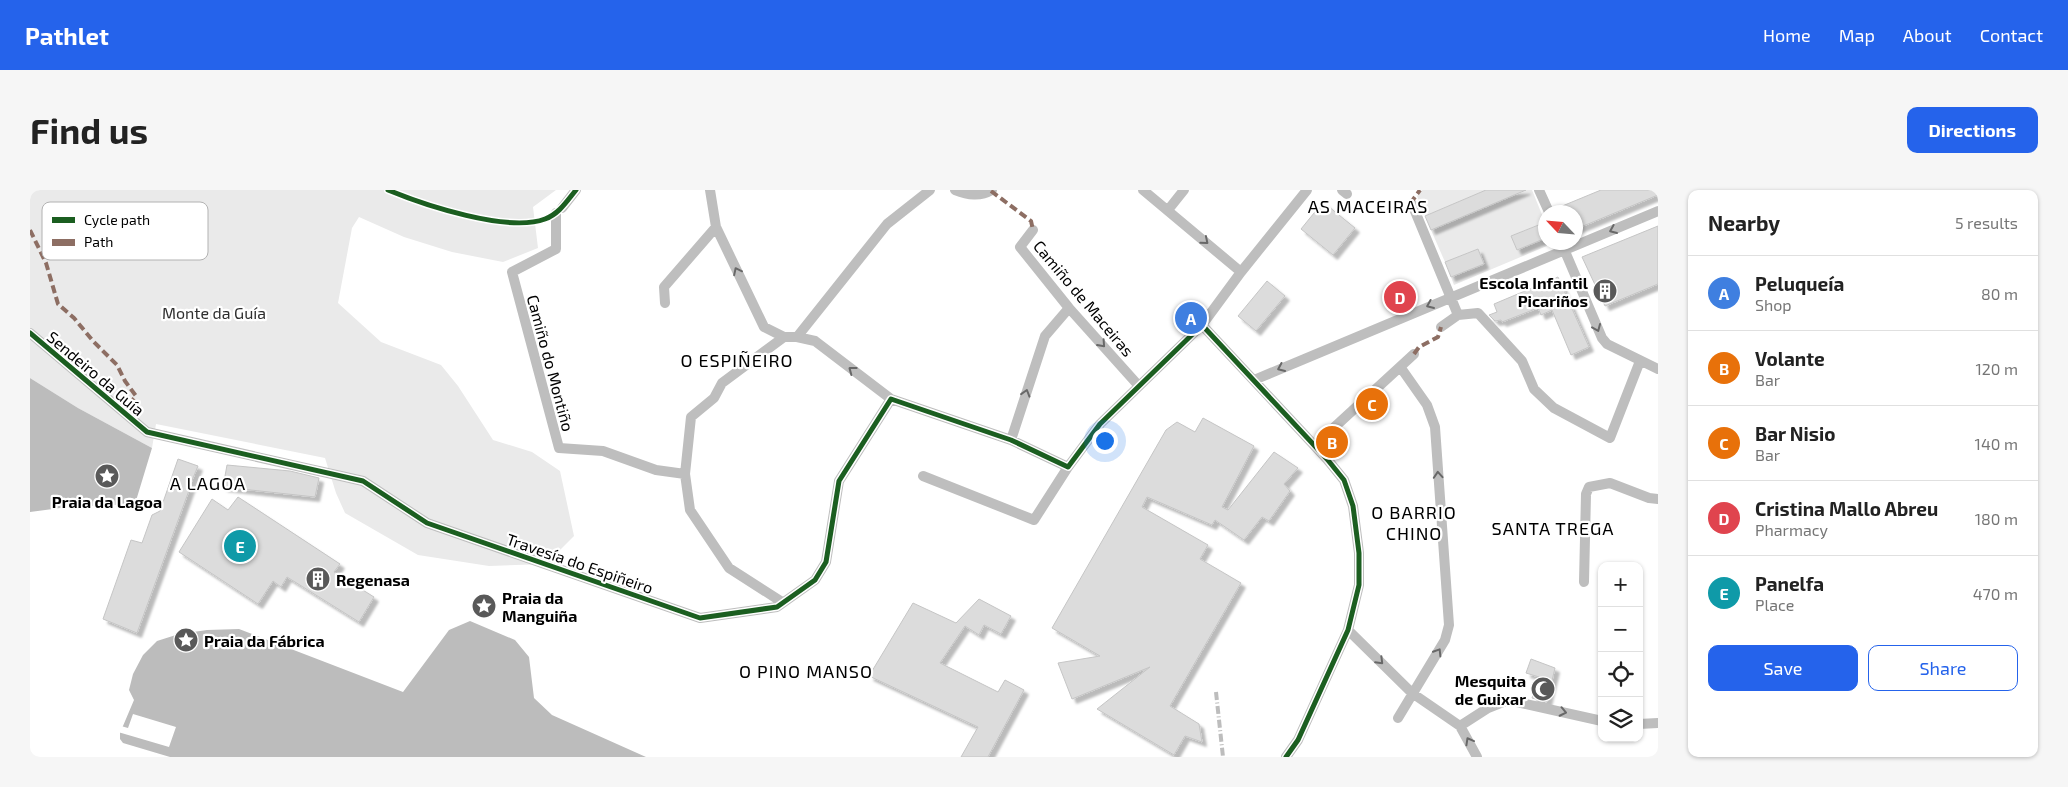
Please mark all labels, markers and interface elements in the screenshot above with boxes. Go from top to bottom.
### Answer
text: Pathlet [25,21,109,50]
text: Home [1763,24,1811,46]
text: Map [1839,24,1875,46]
text: About [1903,24,1952,46]
text: Contact [1980,24,2043,46]
button: Directions [1907,107,2038,153]
text: Find us [30,109,148,151]
district label: AS MACEIRAS [1308,195,1428,217]
legend [42,202,208,260]
north arrow [1538,205,1583,250]
text: Nearby [1708,210,1780,235]
text: Cycle path [84,211,150,228]
text: 5 results [1955,213,2018,232]
one-way arrow [1609,224,1618,235]
text: Path [84,233,113,250]
one-way arrow [1199,235,1208,244]
street label: Camiño de Maceiras [1030,236,1138,360]
one-way arrow [733,267,744,276]
text: Peluqueía [1755,272,1844,295]
place label: Escola Infantil Picariños [1479,273,1589,310]
pin: D [1384,278,1416,316]
building icon: Escola Infantil Picariños [1592,278,1618,304]
text: A [1719,284,1729,303]
text: 80 m [1981,284,2018,303]
street label: Camiño do Montiño [524,293,578,433]
text: Shop [1755,295,1792,314]
pin: A [1175,299,1207,337]
one-way arrow [1426,299,1435,310]
park label: Monte da Guía [162,303,266,322]
one-way arrow [1591,323,1602,332]
street label: Sendeiro da Guía [44,327,148,419]
one-way arrow [1096,339,1105,348]
text: Volante [1755,347,1825,370]
district label: O ESPIÑEIRO [680,349,794,371]
text: B [1719,359,1729,378]
text: 120 m [1975,359,2018,378]
one-way arrow [1277,362,1286,373]
one-way arrow [848,367,858,376]
text: Bar [1755,370,1780,389]
pin: C [1356,385,1388,423]
one-way arrow [1020,390,1030,398]
text: Bar Nisio [1755,422,1835,445]
pin: B [1316,423,1348,461]
your location [1092,428,1118,454]
text: C [1719,434,1729,453]
text: 140 m [1975,434,2018,453]
text: Bar [1755,445,1780,464]
place icon: Praia da Lagoa [94,463,120,489]
one-way arrow [1433,471,1444,479]
district label: A LAGOA [170,472,246,494]
place label: Praia da Lagoa [52,492,162,511]
text: Cristina Mallo Abreu [1755,497,1938,520]
district label: O BARRIO CHINO [1371,501,1457,544]
text: D [1719,509,1729,528]
text: 180 m [1975,509,2018,528]
district label: SANTA TREGA [1492,517,1614,539]
text: Pharmacy [1755,520,1828,539]
pin: E [224,527,256,565]
street label: Travesía do Espiñeiro [504,529,656,597]
map controls [1598,562,1643,742]
button: + [1598,562,1643,607]
building icon: Regenasa [305,566,331,592]
place label: Regenasa [336,570,410,589]
text: Panelfa [1755,572,1824,595]
text: E [1719,584,1729,603]
text: 470 m [1973,584,2018,603]
place label: Praia da Manguiña [502,588,577,625]
place icon: Praia da Manguiña [471,593,497,619]
text: Place [1755,595,1794,614]
button: − [1598,607,1643,652]
place icon: Praia da Fábrica [173,627,199,653]
place label: Praia da Fábrica [204,631,325,650]
button: Save [1708,645,1858,691]
button: Share [1868,645,2018,691]
one-way arrow [1431,648,1441,657]
button: locate [1598,652,1643,697]
one-way arrow [1374,655,1383,664]
district label: O PINO MANSO [739,660,873,682]
place label: Mesquita de Guixar [1455,671,1526,708]
mosque icon: Mesquita de Guixar [1530,676,1556,702]
button: layers [1598,697,1643,742]
one-way arrow [1559,706,1568,717]
one-way arrow [1465,737,1475,746]

